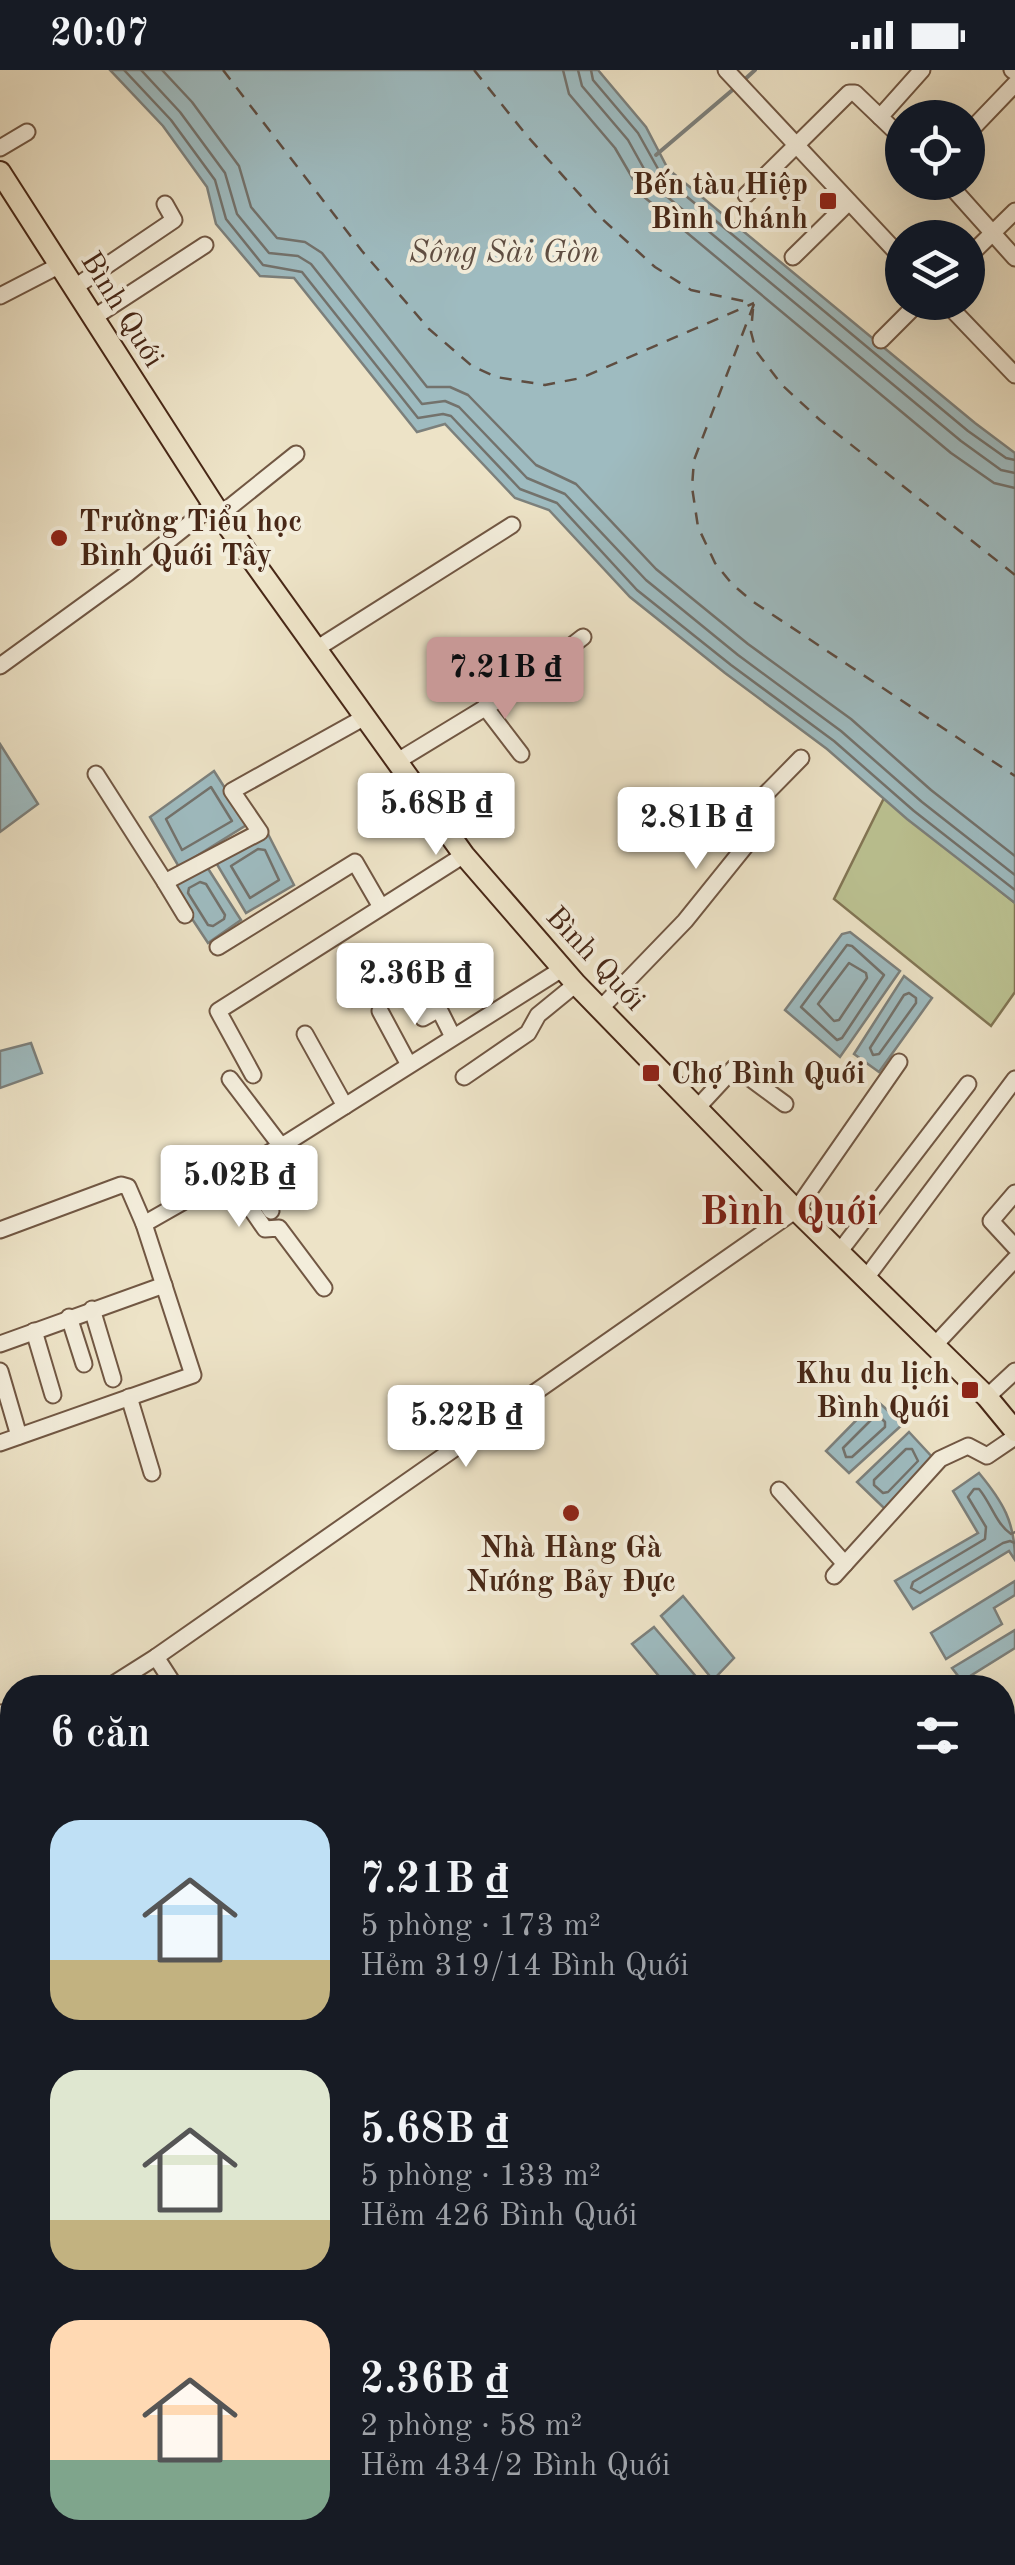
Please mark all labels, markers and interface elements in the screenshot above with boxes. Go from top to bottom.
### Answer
text: 20:07 [50,16,149,54]
map controls [885,100,985,320]
button: locate [885,100,985,200]
place label: Bến tàu Hiệp Bình Chánh [632,168,808,235]
marker: Bến tàu Hiệp Bình Chánh [817,190,839,212]
button: layers [885,220,985,320]
water label: Sông Sài Gòn [409,238,599,270]
street label: Bình Quới [74,247,168,373]
place label: Trường Tiểu học Bình Quới Tây [79,504,302,572]
marker: Trường Tiểu học Bình Quới Tây [48,527,70,549]
pin: 7.21B ₫ [413,637,597,722]
text: 7.21B ₫ [449,653,561,685]
pin: 5.68B ₫ [344,773,528,858]
pin: 2.81B ₫ [604,787,788,872]
text: 5.68B ₫ [380,789,492,821]
text: 2.81B ₫ [640,803,752,835]
street label: Bình Quới [539,902,650,1017]
pin: 2.36B ₫ [323,943,507,1028]
text: 2.36B ₫ [359,959,471,991]
place label: Chợ Bình Quới [671,1060,865,1090]
marker: Chợ Bình Quới [640,1062,662,1084]
pin: 5.02B ₫ [147,1145,331,1230]
text: 5.02B ₫ [183,1161,295,1193]
district label: Bình Quới [700,1194,878,1234]
place label: Khu du lịch Bình Quới [795,1360,950,1424]
marker: Khu du lịch Bình Quới [959,1379,981,1401]
pin: 5.22B ₫ [374,1385,558,1470]
text: 5.22B ₫ [410,1401,522,1433]
marker: Nhà Hàng Gà Nướng Bảy Đực [560,1502,582,1524]
place label: Nhà Hàng Gà Nướng Bảy Đực [466,1534,676,1598]
icon: filters [910,1708,965,1763]
text: 6 căn [50,1714,150,1756]
icon: home [130,1860,250,1980]
text: 7.21B ₫ [360,1860,508,1902]
text: 5 phòng · 173 m² [360,1911,601,1943]
text: Hẻm 319/14 Bình Quới [360,1951,689,1983]
icon: home [130,2110,250,2230]
text: 5.68B ₫ [360,2110,508,2152]
text: 5 phòng · 133 m² [360,2161,601,2193]
text: Hẻm 426 Bình Quới [360,2201,637,2233]
icon: home [130,2360,250,2480]
text: 2.36B ₫ [360,2360,508,2402]
text: 2 phòng · 58 m² [360,2411,582,2443]
text: Hẻm 434/2 Bình Quới [360,2451,670,2483]

